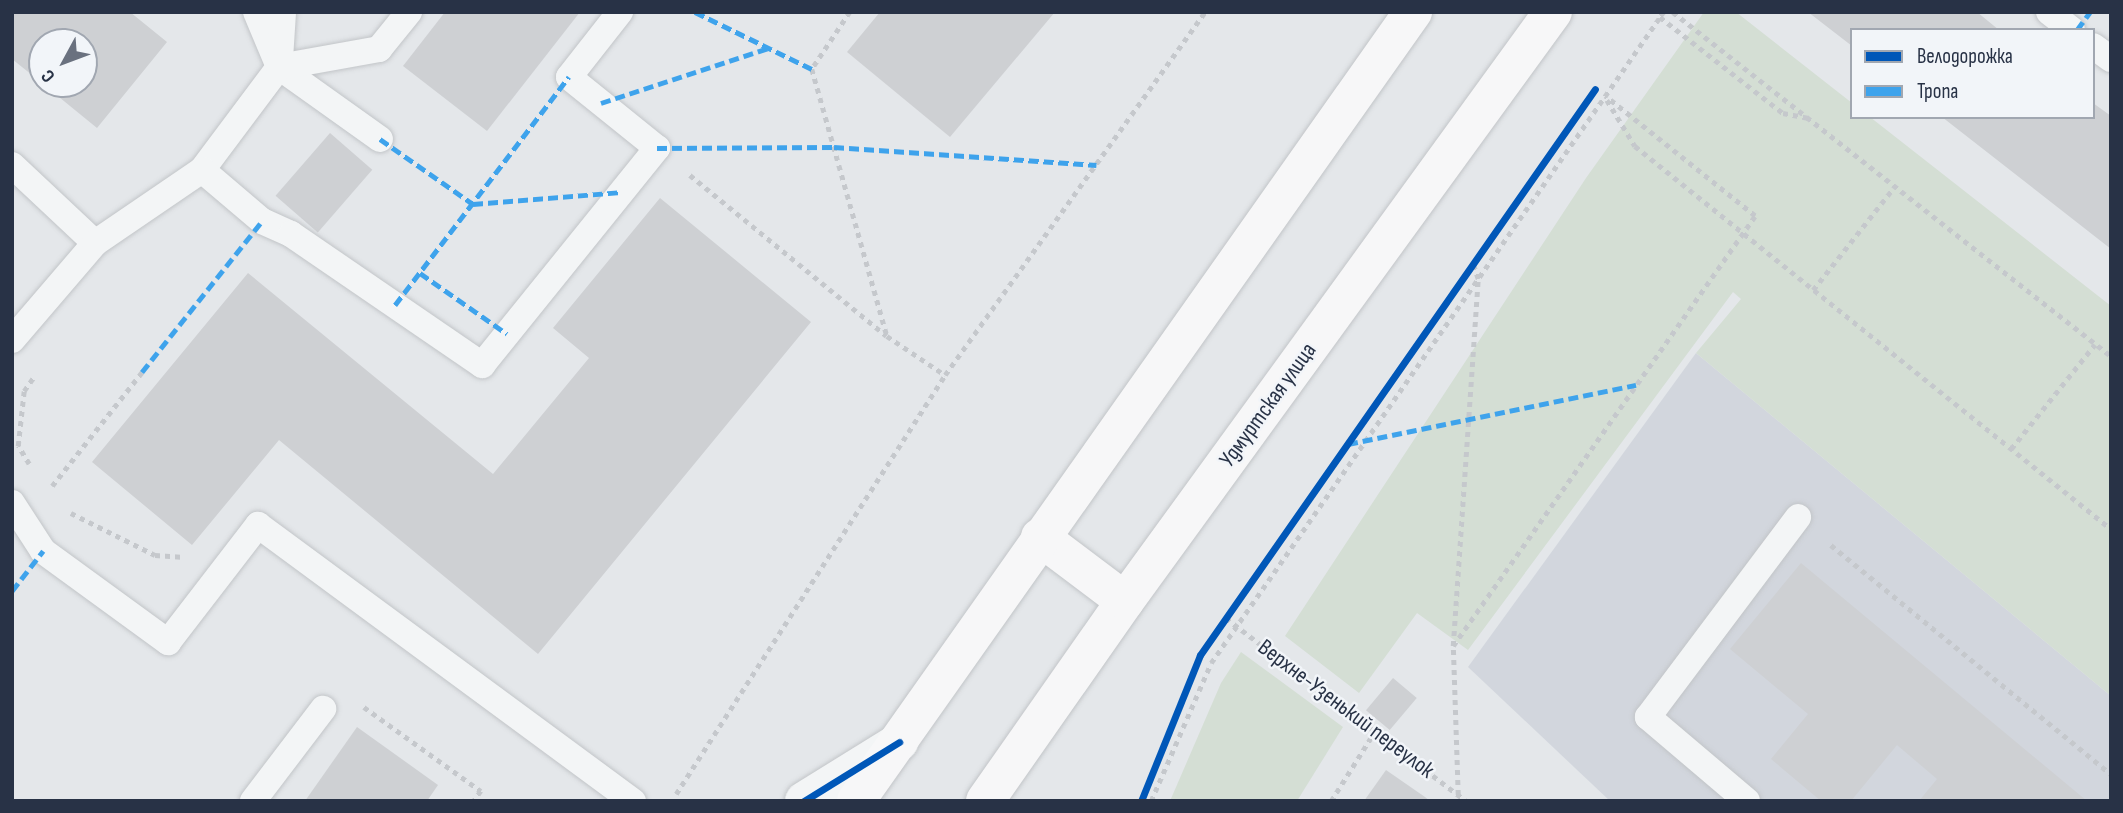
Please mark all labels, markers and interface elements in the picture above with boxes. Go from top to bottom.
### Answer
north arrow [28,28,98,98]
legend [1850,28,2095,119]
text: Велодорожка [1917,44,2013,69]
text: С [36,65,60,87]
text: Тропа [1917,79,1958,104]
street label: Удмуртская улица [1214,338,1322,472]
street label: Верхне-Узенький переулок [1252,634,1440,784]

